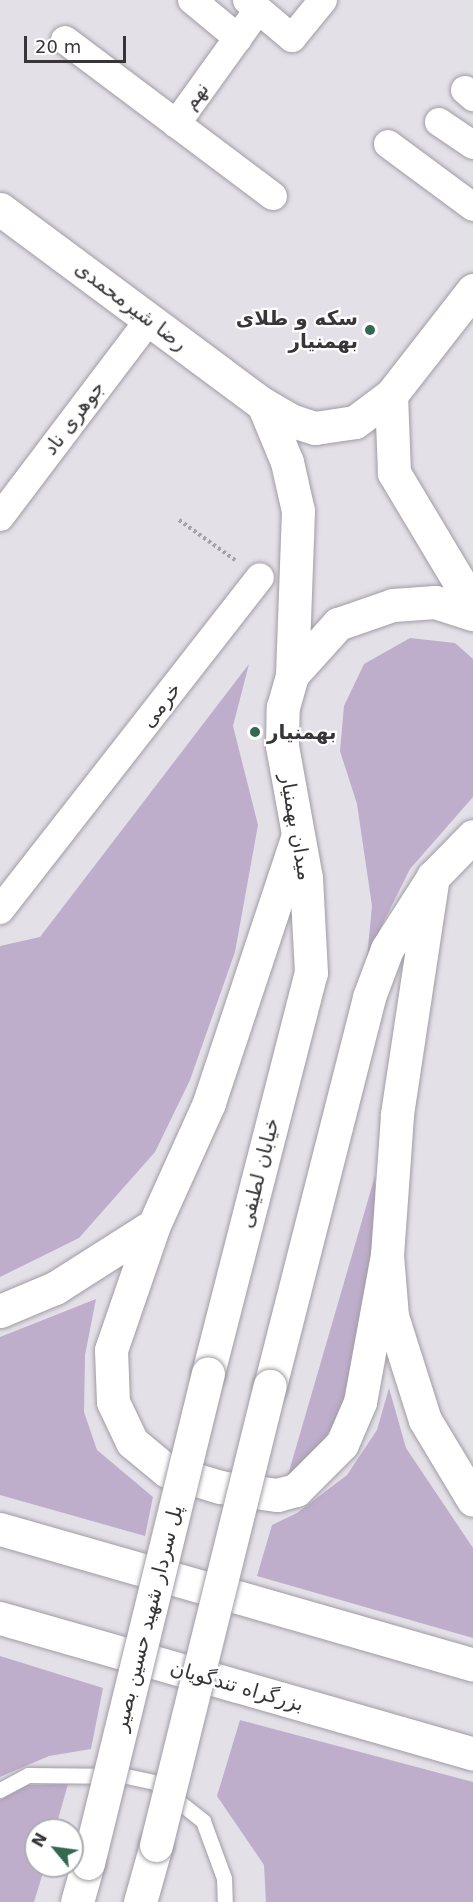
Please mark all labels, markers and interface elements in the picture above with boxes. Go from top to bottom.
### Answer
scale bar [27,24,129,62]
text: 20 m [35,36,81,57]
street label: نهم [178,78,214,114]
street label: رضا شیرمحمدی [70,256,192,356]
place label: سکه و طلای بهمنیار [236,306,358,353]
marker: سکه و طلای بهمنیار [363,323,377,337]
street label: جوهری ناد [38,376,110,460]
street label: خرمی [136,678,186,732]
place label: بهمنیار [267,720,336,744]
marker: بهمنیار [248,725,262,739]
street label: میدان بهمنیار [275,772,317,882]
street label: خیابان لطیفی [234,1116,284,1230]
street label: پل سردار شهید حسین بصیر [108,1503,188,1733]
street label: بزرگراه تندگویان [168,1656,306,1716]
north arrow [24,1818,84,1878]
text: N [28,1830,51,1850]

